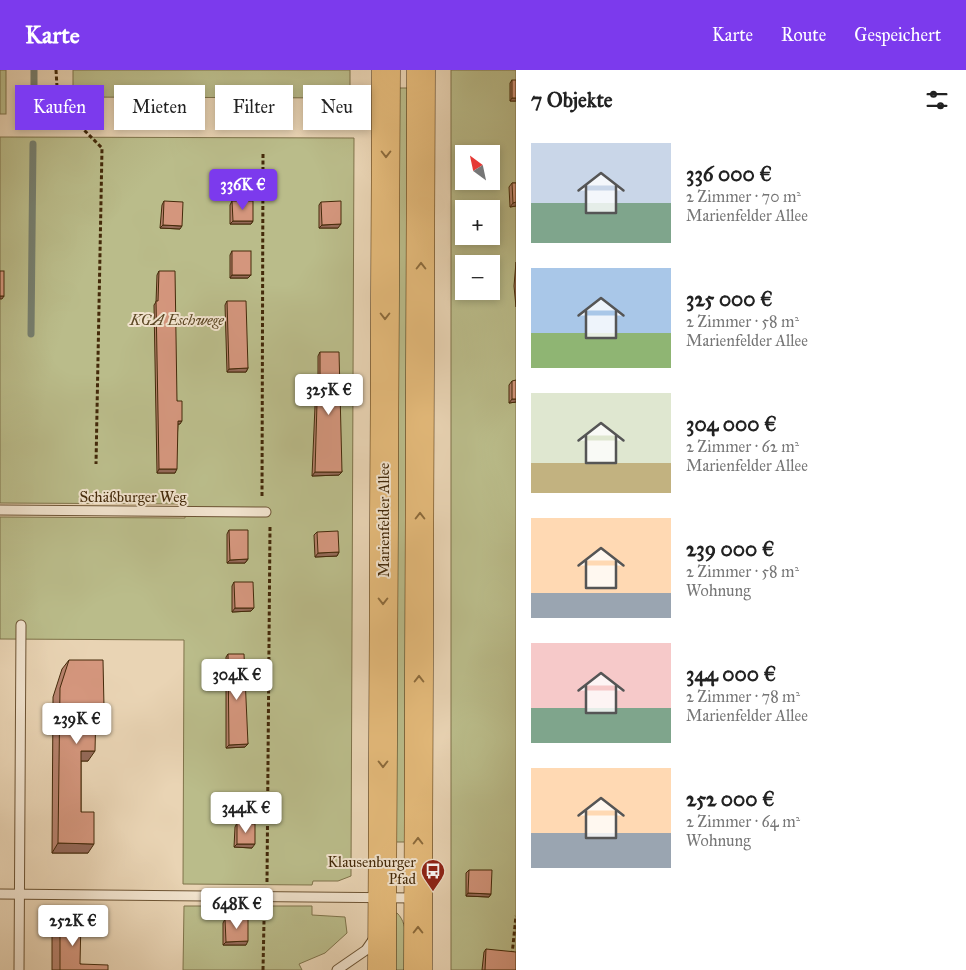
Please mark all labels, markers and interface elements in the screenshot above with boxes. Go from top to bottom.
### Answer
text: Karte [25,20,80,50]
text: Karte [712,24,753,46]
text: Route [781,24,826,46]
text: Gespeichert [854,24,941,46]
chip: Kaufen [15,85,104,130]
chip: Mieten [114,85,205,130]
chip: Filter [215,85,293,130]
chip: Neu [303,85,371,130]
icon: filters [923,86,951,114]
text: 7 Objekte [531,87,613,113]
north arrow [455,145,500,190]
map controls [455,145,500,300]
one-way arrow [381,150,391,158]
text: 336 000 € [686,161,772,187]
icon: home [571,163,631,223]
pin: 336K € [202,168,284,211]
text: 336K € [220,175,266,194]
text: 2 Zimmer · 70 m² [686,187,801,206]
button: + [455,200,500,245]
text: Marienfelder Allee [686,206,808,225]
button: − [455,255,500,300]
one-way arrow [416,262,426,270]
text: 325 000 € [686,286,773,312]
icon: home [571,288,631,348]
park label: KGA Eschwege [129,311,224,329]
one-way arrow [380,312,390,320]
text: 2 Zimmer · 58 m² [686,312,799,331]
text: Marienfelder Allee [686,331,808,350]
pin: 325K € [288,374,370,416]
text: 325K € [306,380,352,399]
text: 304 000 € [686,411,777,437]
icon: home [571,413,631,473]
text: 2 Zimmer · 62 m² [686,437,799,456]
text: Marienfelder Allee [686,456,808,475]
street label: Marienfelder Allee [375,463,393,577]
street label: Schäßburger Weg [79,488,188,506]
one-way arrow [415,512,425,520]
text: 239 000 € [686,536,774,562]
icon: home [571,538,631,598]
text: 2 Zimmer · 58 m² [686,562,799,581]
text: Wohnung [686,581,751,600]
one-way arrow [378,598,388,605]
pin: 304K € [196,658,278,701]
text: 344 000 € [686,661,776,687]
icon: home [571,663,631,723]
text: 304K € [212,665,262,684]
one-way arrow [414,674,424,682]
text: 2 Zimmer · 78 m² [686,687,800,706]
pin: 239K € [36,702,118,745]
text: Marienfelder Allee [686,706,808,725]
text: 239K € [53,709,101,728]
one-way arrow [378,760,388,768]
text: 252 000 € [686,786,775,812]
icon: home [571,788,631,848]
pin: 344K € [205,792,287,834]
text: 344K € [222,798,270,817]
text: 2 Zimmer · 64 m² [686,812,800,831]
text: Wohnung [686,831,751,850]
one-way arrow [413,837,423,844]
place label: Klausenburger Pfad [327,853,416,888]
bus stop icon: Klausenburger Pfad [420,858,446,892]
pin: 648K € [196,888,278,930]
text: 648K € [212,894,262,913]
pin: 252K € [32,904,114,947]
text: 252K € [49,911,97,930]
one-way arrow [413,926,423,934]

